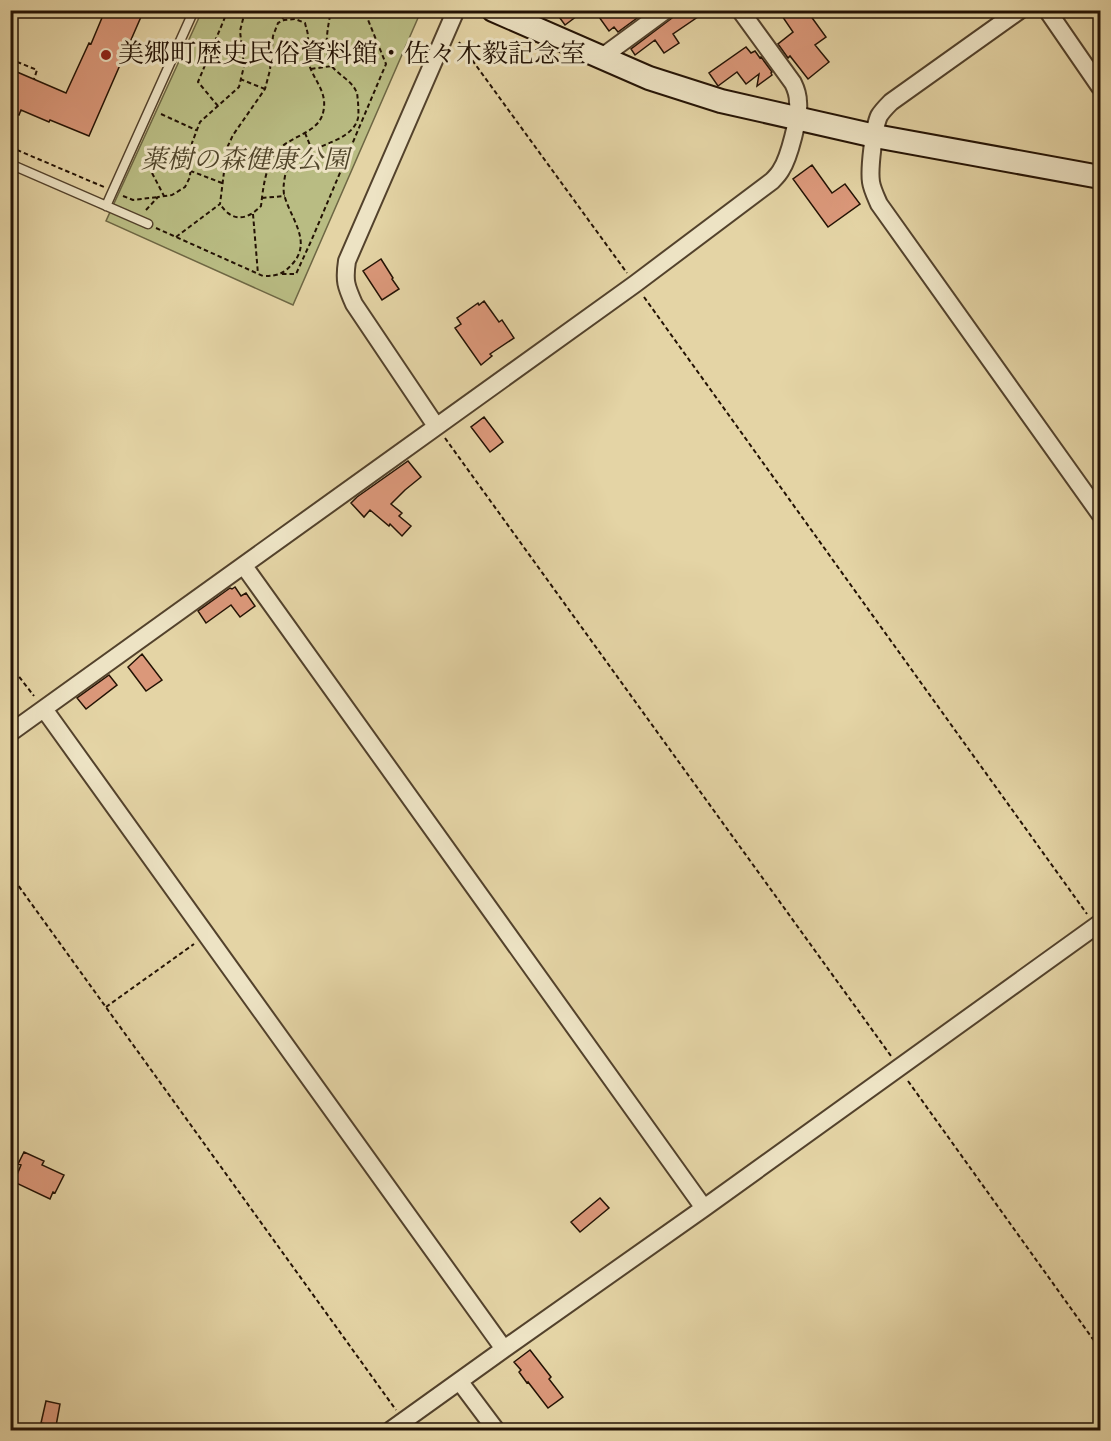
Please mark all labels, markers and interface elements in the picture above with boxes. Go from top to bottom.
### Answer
place label: 美郷町歴史民俗資料館・佐々木毅記念室 [118,37,586,74]
marker: 美郷町歴史民俗資料館・佐々木毅記念室 [99,48,113,62]
park label: 薬樹の森健康公園 [141,143,353,180]

